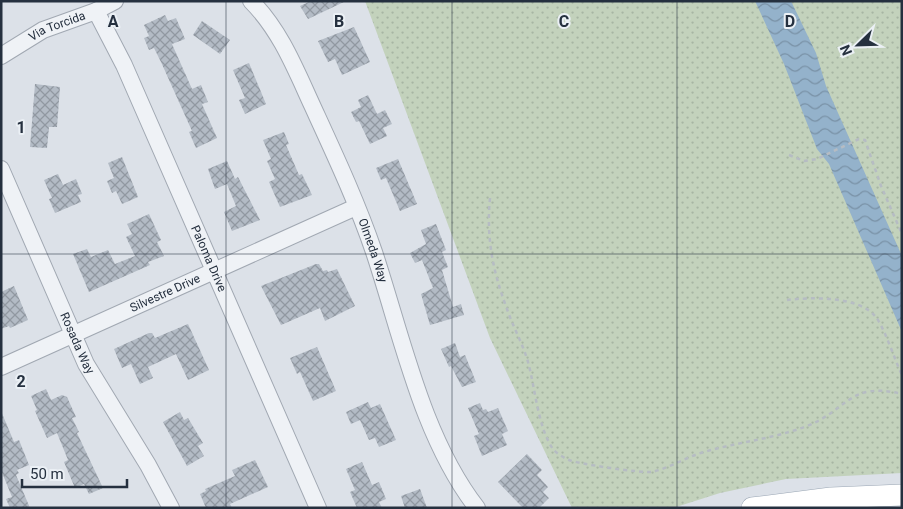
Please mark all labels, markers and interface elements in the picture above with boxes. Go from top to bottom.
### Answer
street label: Via Torcida [26,8,87,44]
text: A [108,12,119,31]
text: B [334,12,344,31]
text: C [559,12,569,31]
text: D [785,12,795,31]
north arrow [833,20,883,70]
text: N [837,42,855,58]
text: 1 [16,118,26,137]
street label: Olmeda Way [355,216,390,284]
street label: Paloma Drive [188,223,229,294]
street label: Silvestre Drive [128,271,202,315]
street label: Rosada Way [57,310,97,377]
text: 2 [16,372,26,391]
scale bar [22,456,128,488]
text: 50 m [30,465,64,483]

